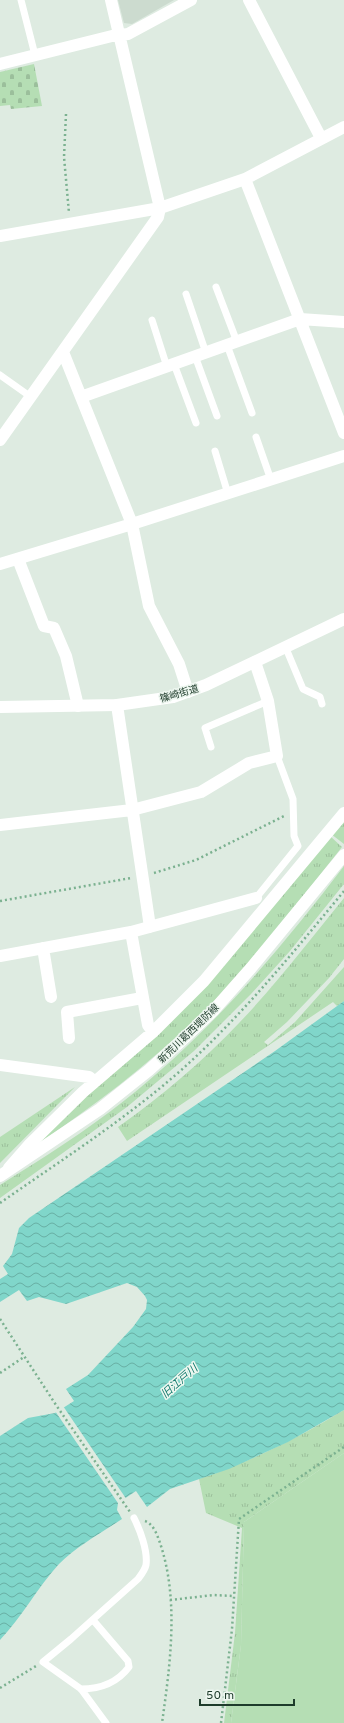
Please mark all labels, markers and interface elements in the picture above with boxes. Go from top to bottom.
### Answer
street label: 篠崎街道 [158,683,200,706]
street label: 新荒川葛西堤防線 [156,1002,222,1067]
water label: 旧江戸川 [158,1361,202,1401]
scale bar [200,1681,294,1707]
text: 50 m [206,1688,234,1704]

